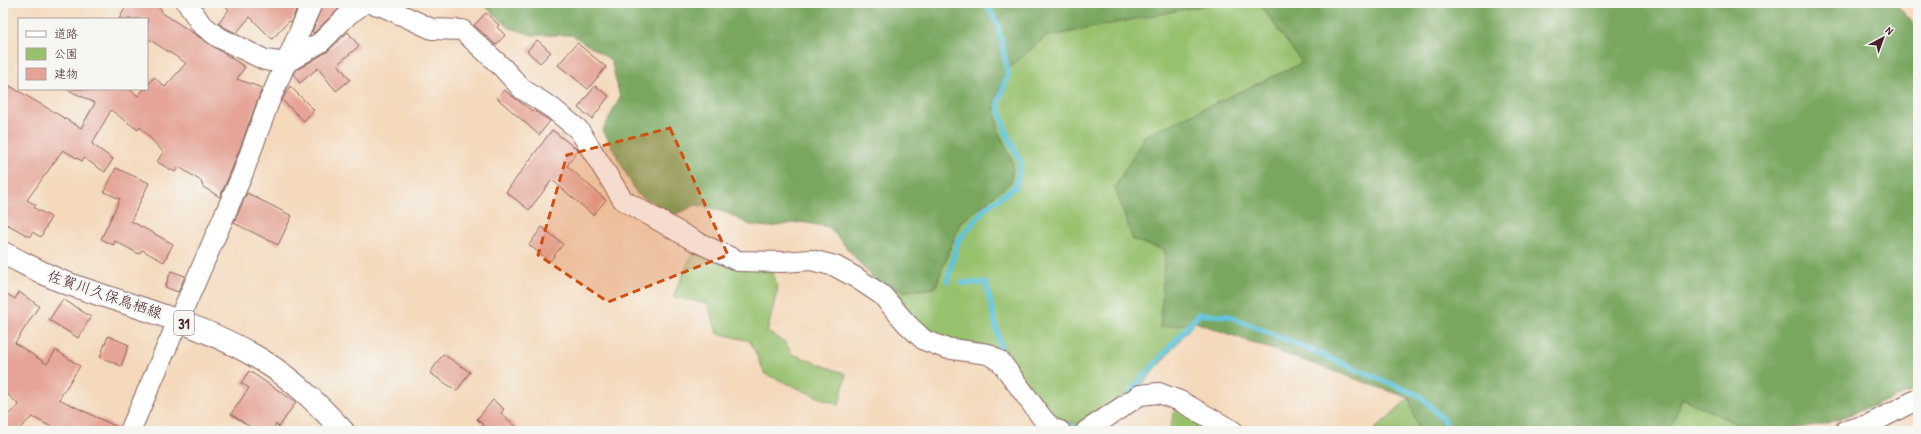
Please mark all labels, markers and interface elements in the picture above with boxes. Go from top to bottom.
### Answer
legend [18,18,148,90]
north arrow [1863,18,1903,58]
text: N [1883,23,1896,38]
text: 道路 [54,25,78,42]
text: 公園 [54,45,78,62]
text: 建物 [54,65,78,82]
street label: 佐賀川久保鳥栖線 [45,265,165,323]
road number: 31 [174,311,194,335]

